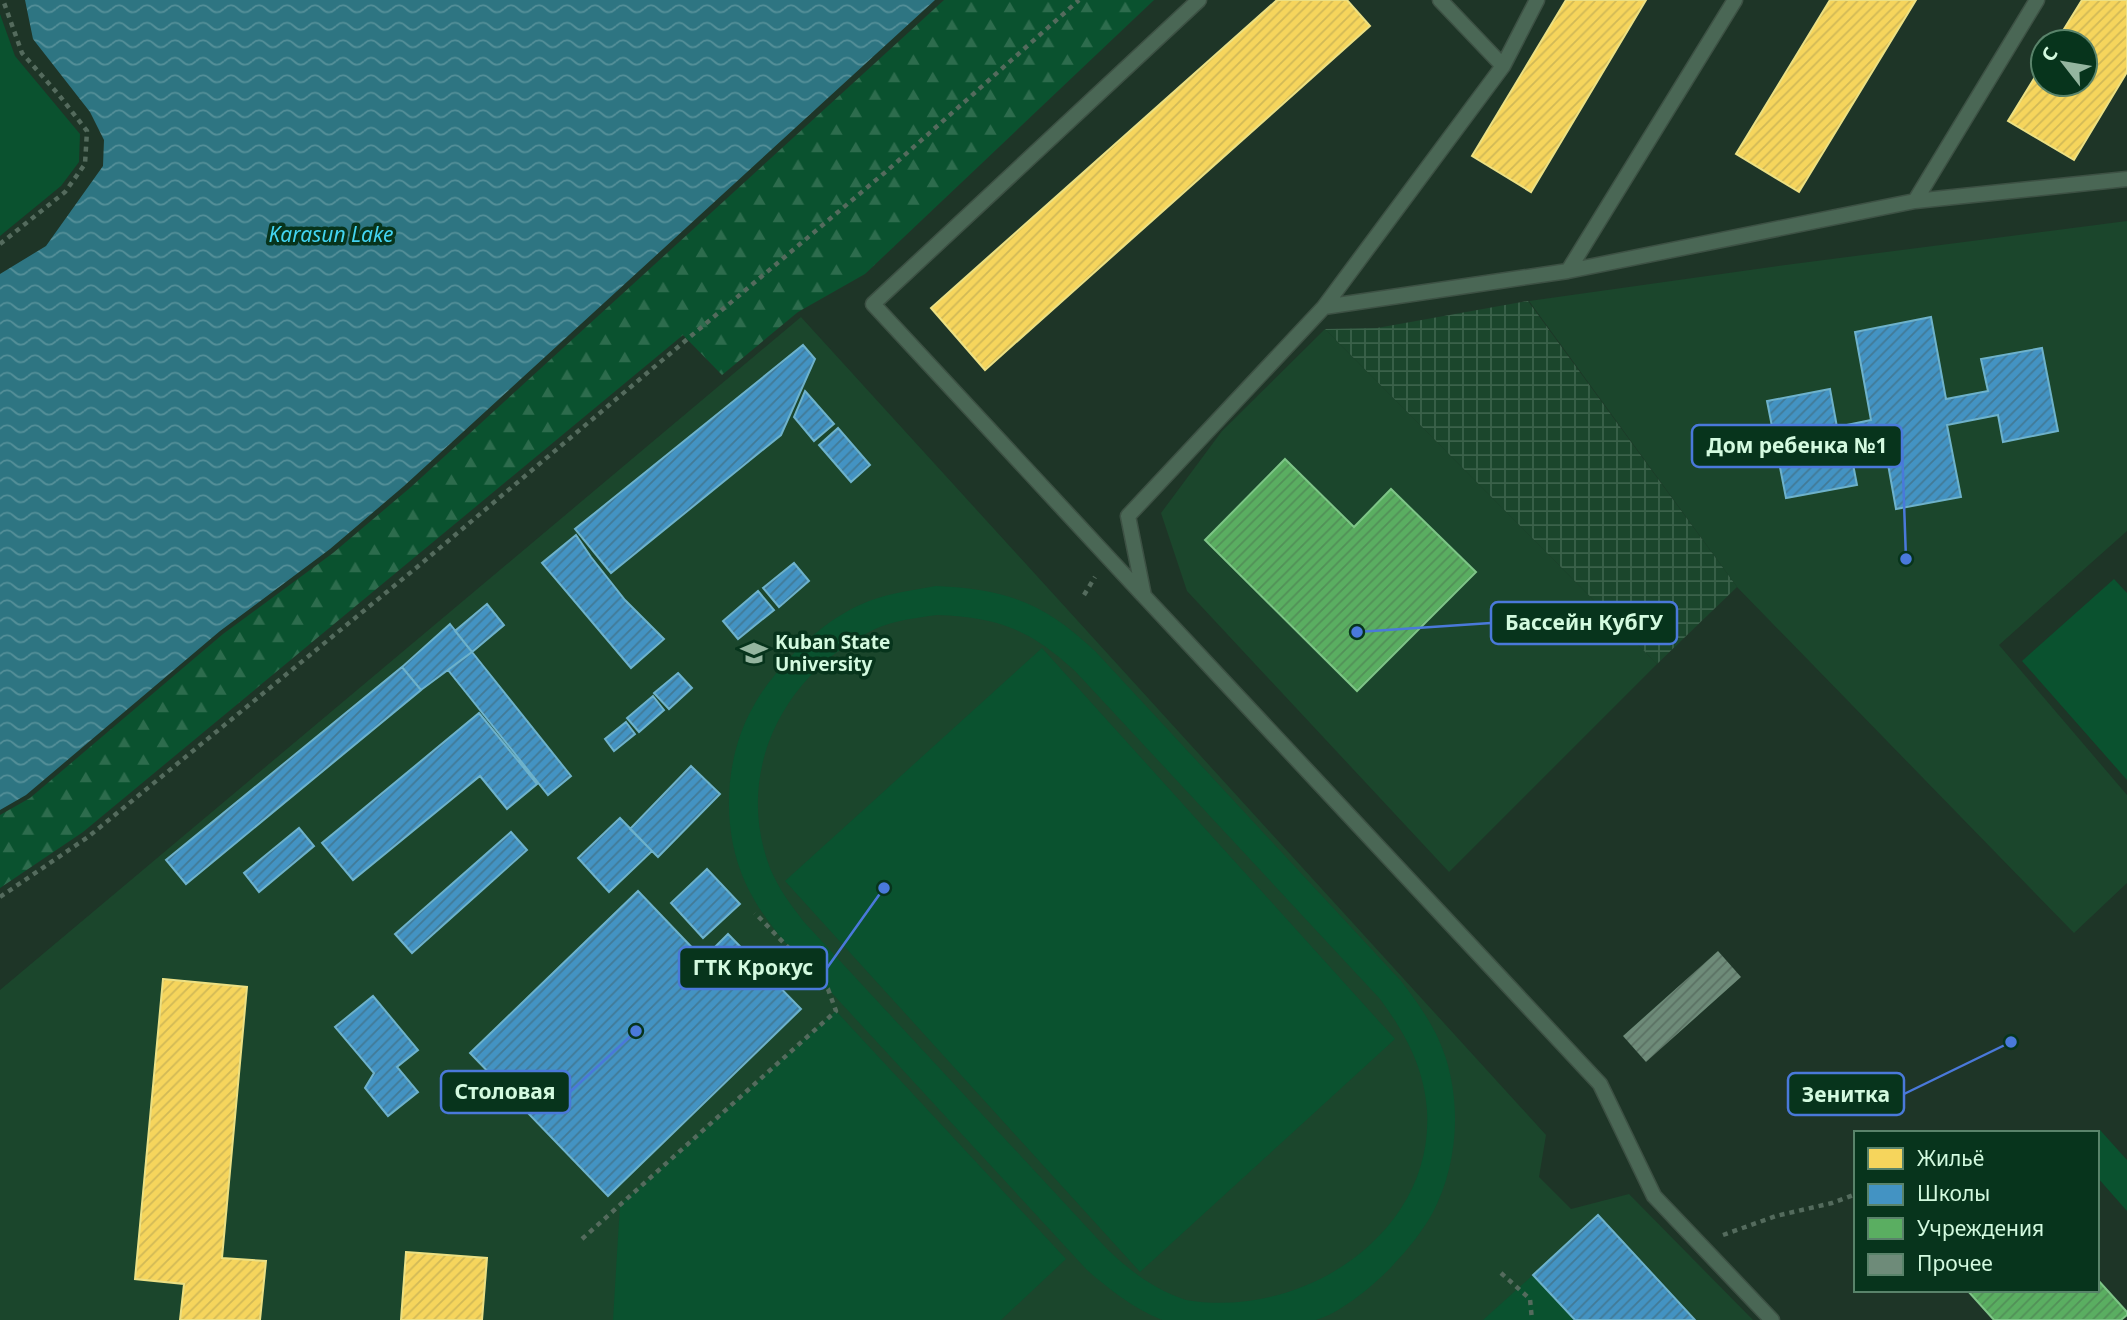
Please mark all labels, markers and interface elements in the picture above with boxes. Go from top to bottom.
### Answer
north arrow [2029,28,2099,98]
text: С [2035,42,2064,66]
water label: Karasun Lake [269,220,393,248]
callout: Дом ребенка №1 [1692,425,1902,467]
text: Дом ребенка №1 [1706,431,1888,459]
callout: Бассейн КубГУ [1491,602,1677,644]
text: Бассейн КубГУ [1505,608,1664,636]
place label: Kuban State University [775,629,890,677]
school or university icon: Kuban State University [739,638,769,668]
callout: ГТК Крокус [679,947,827,989]
text: ГТК Крокус [693,953,813,981]
callout: Столовая [441,1071,570,1113]
callout: Зенитка [1788,1073,1904,1115]
text: Столовая [455,1077,555,1105]
text: Зенитка [1802,1080,1890,1108]
legend [1854,1131,2099,1292]
text: Жильё [1917,1144,1984,1172]
text: Школы [1917,1179,1990,1207]
text: Учреждения [1917,1214,2044,1242]
text: Прочее [1917,1249,1993,1277]

